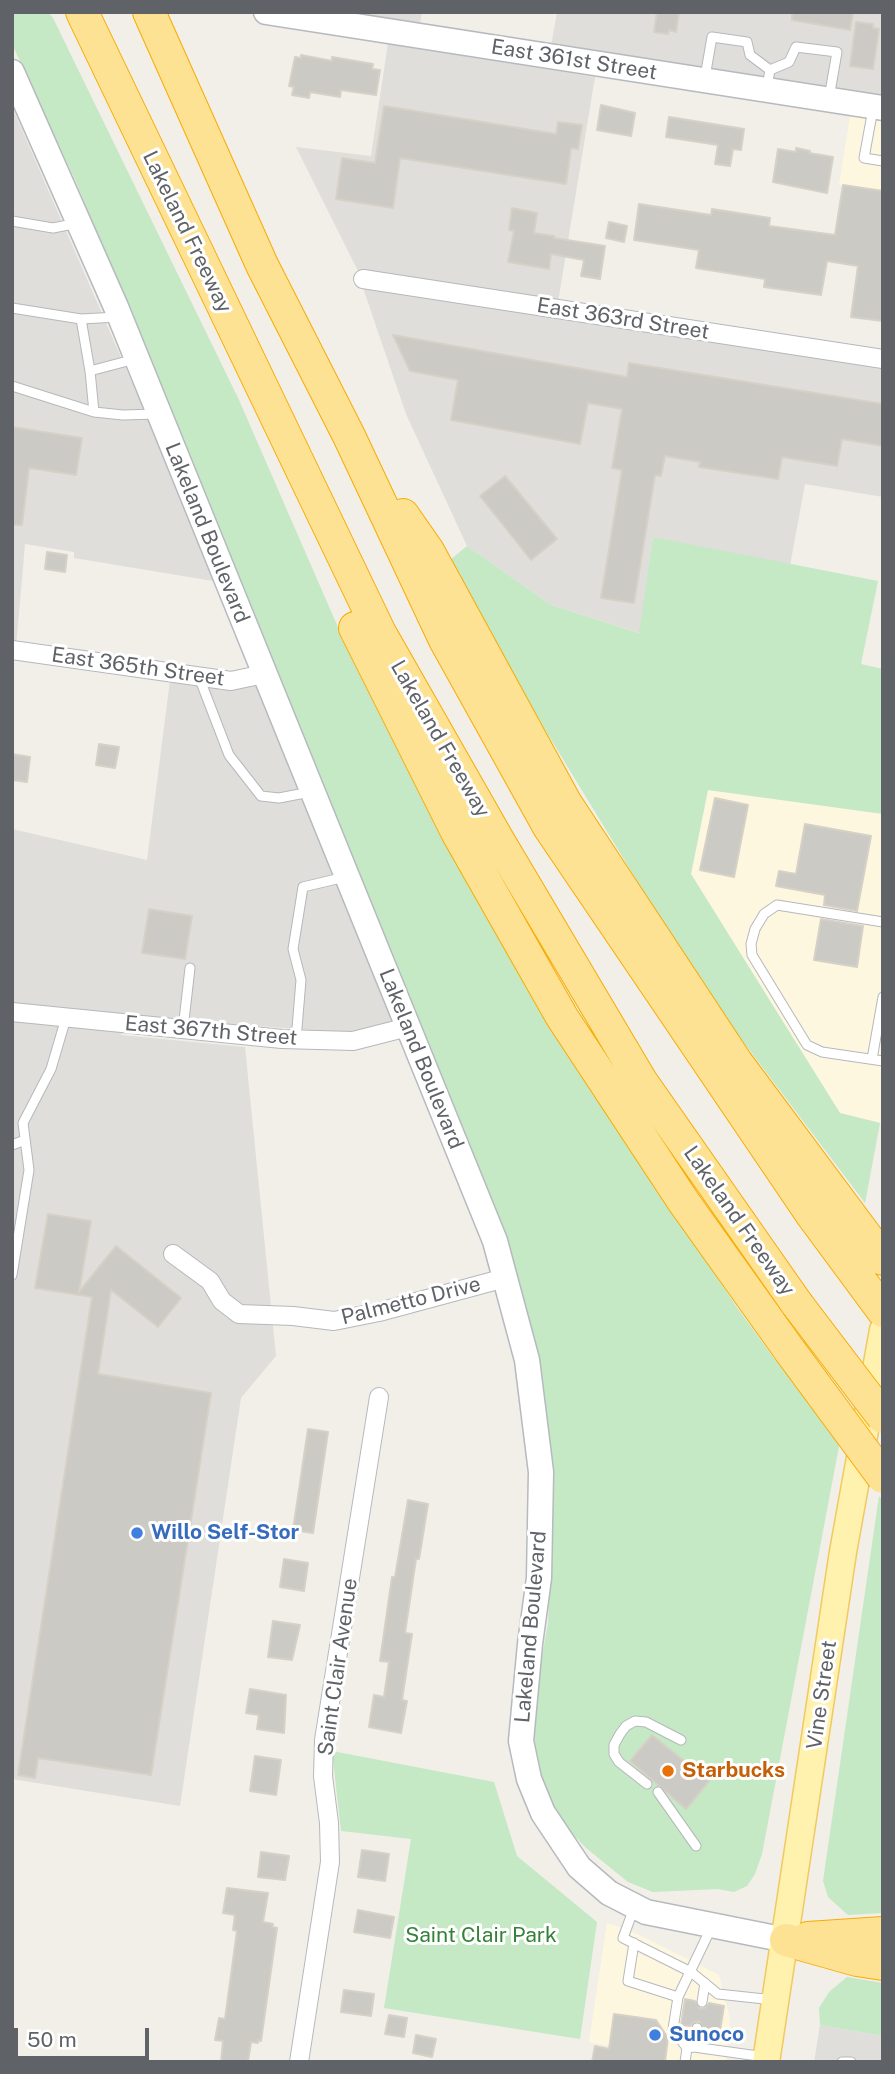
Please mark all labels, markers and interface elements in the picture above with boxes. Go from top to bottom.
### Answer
street label: East 361st Street [489,34,659,86]
street label: Lakeland Freeway [137,147,237,317]
street label: East 363rd Street [535,293,711,345]
street label: Lakeland Boulevard [159,439,255,627]
street label: East 365th Street [50,642,226,692]
street label: Lakeland Freeway [385,656,495,822]
street label: Lakeland Boulevard [373,965,469,1153]
street label: East 367th Street [124,1011,298,1051]
street label: Lakeland Freeway [678,1141,800,1301]
street label: Palmetto Drive [339,1271,483,1331]
place label: Willo Self-Stor [151,1520,299,1546]
marker: Willo Self-Stor [129,1525,145,1541]
street label: Lakeland Boulevard [510,1530,552,1724]
street label: Saint Clair Avenue [313,1577,363,1757]
street label: Vine Street [802,1639,842,1751]
place label: Starbucks [682,1758,785,1784]
marker: Starbucks [660,1763,676,1779]
park label: Saint Clair Park [405,1923,557,1949]
scale bar [18,2014,152,2058]
place label: Sunoco [669,2022,744,2048]
text: 50 m [27,2027,77,2052]
marker: Sunoco [647,2027,663,2043]

